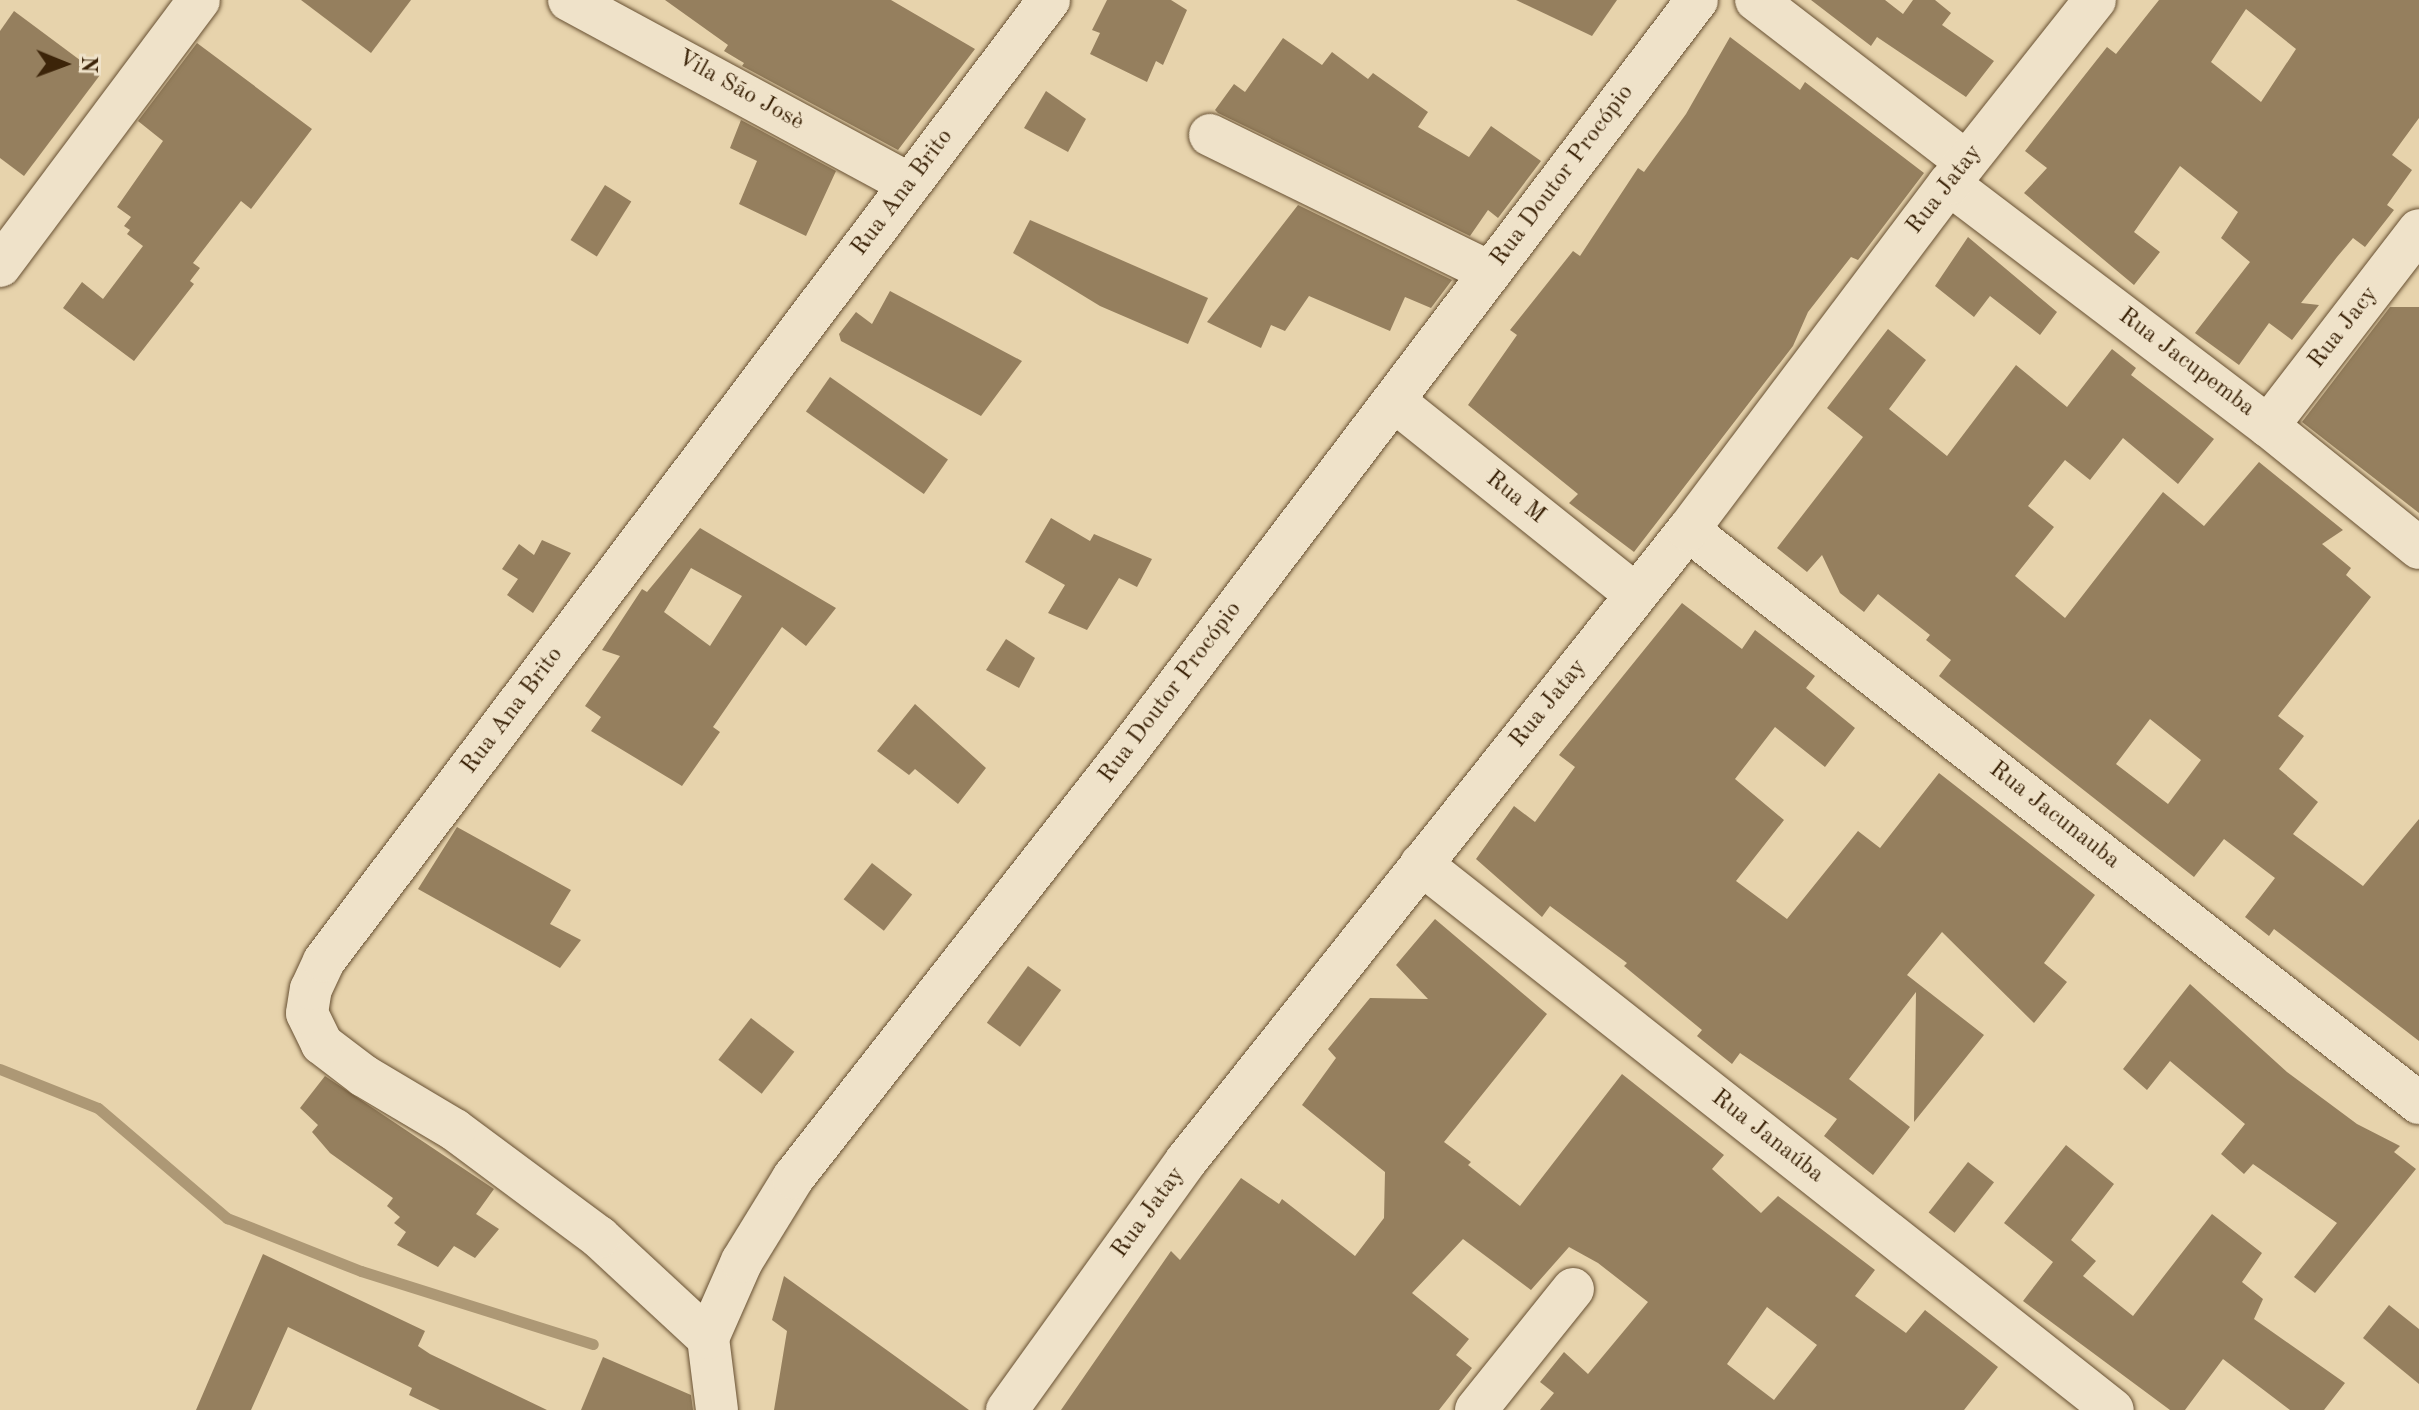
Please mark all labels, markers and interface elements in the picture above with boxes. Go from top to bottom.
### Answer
north arrow [24,24,104,104]
street label: Vila São Josè [671,44,809,138]
text: N [77,56,99,73]
street label: Rua Doutor Procópio [1485,79,1641,273]
street label: Rua Ana Brito [846,124,960,262]
street label: Rua Jatay [1901,139,1989,241]
street label: Rua Jacy [2303,281,2385,375]
street label: Rua Jacupemba [2112,302,2260,424]
street label: Rua M [1479,465,1551,531]
street label: Rua Doutor Procópio [1093,596,1249,790]
street label: Rua Ana Brito [456,642,570,780]
street label: Rua Jatay [1504,654,1594,754]
street label: Rua Jacunauba [1983,756,2125,876]
street label: Rua Janaúba [1705,1084,1829,1190]
street label: Rua Jatay [1106,1162,1192,1264]

